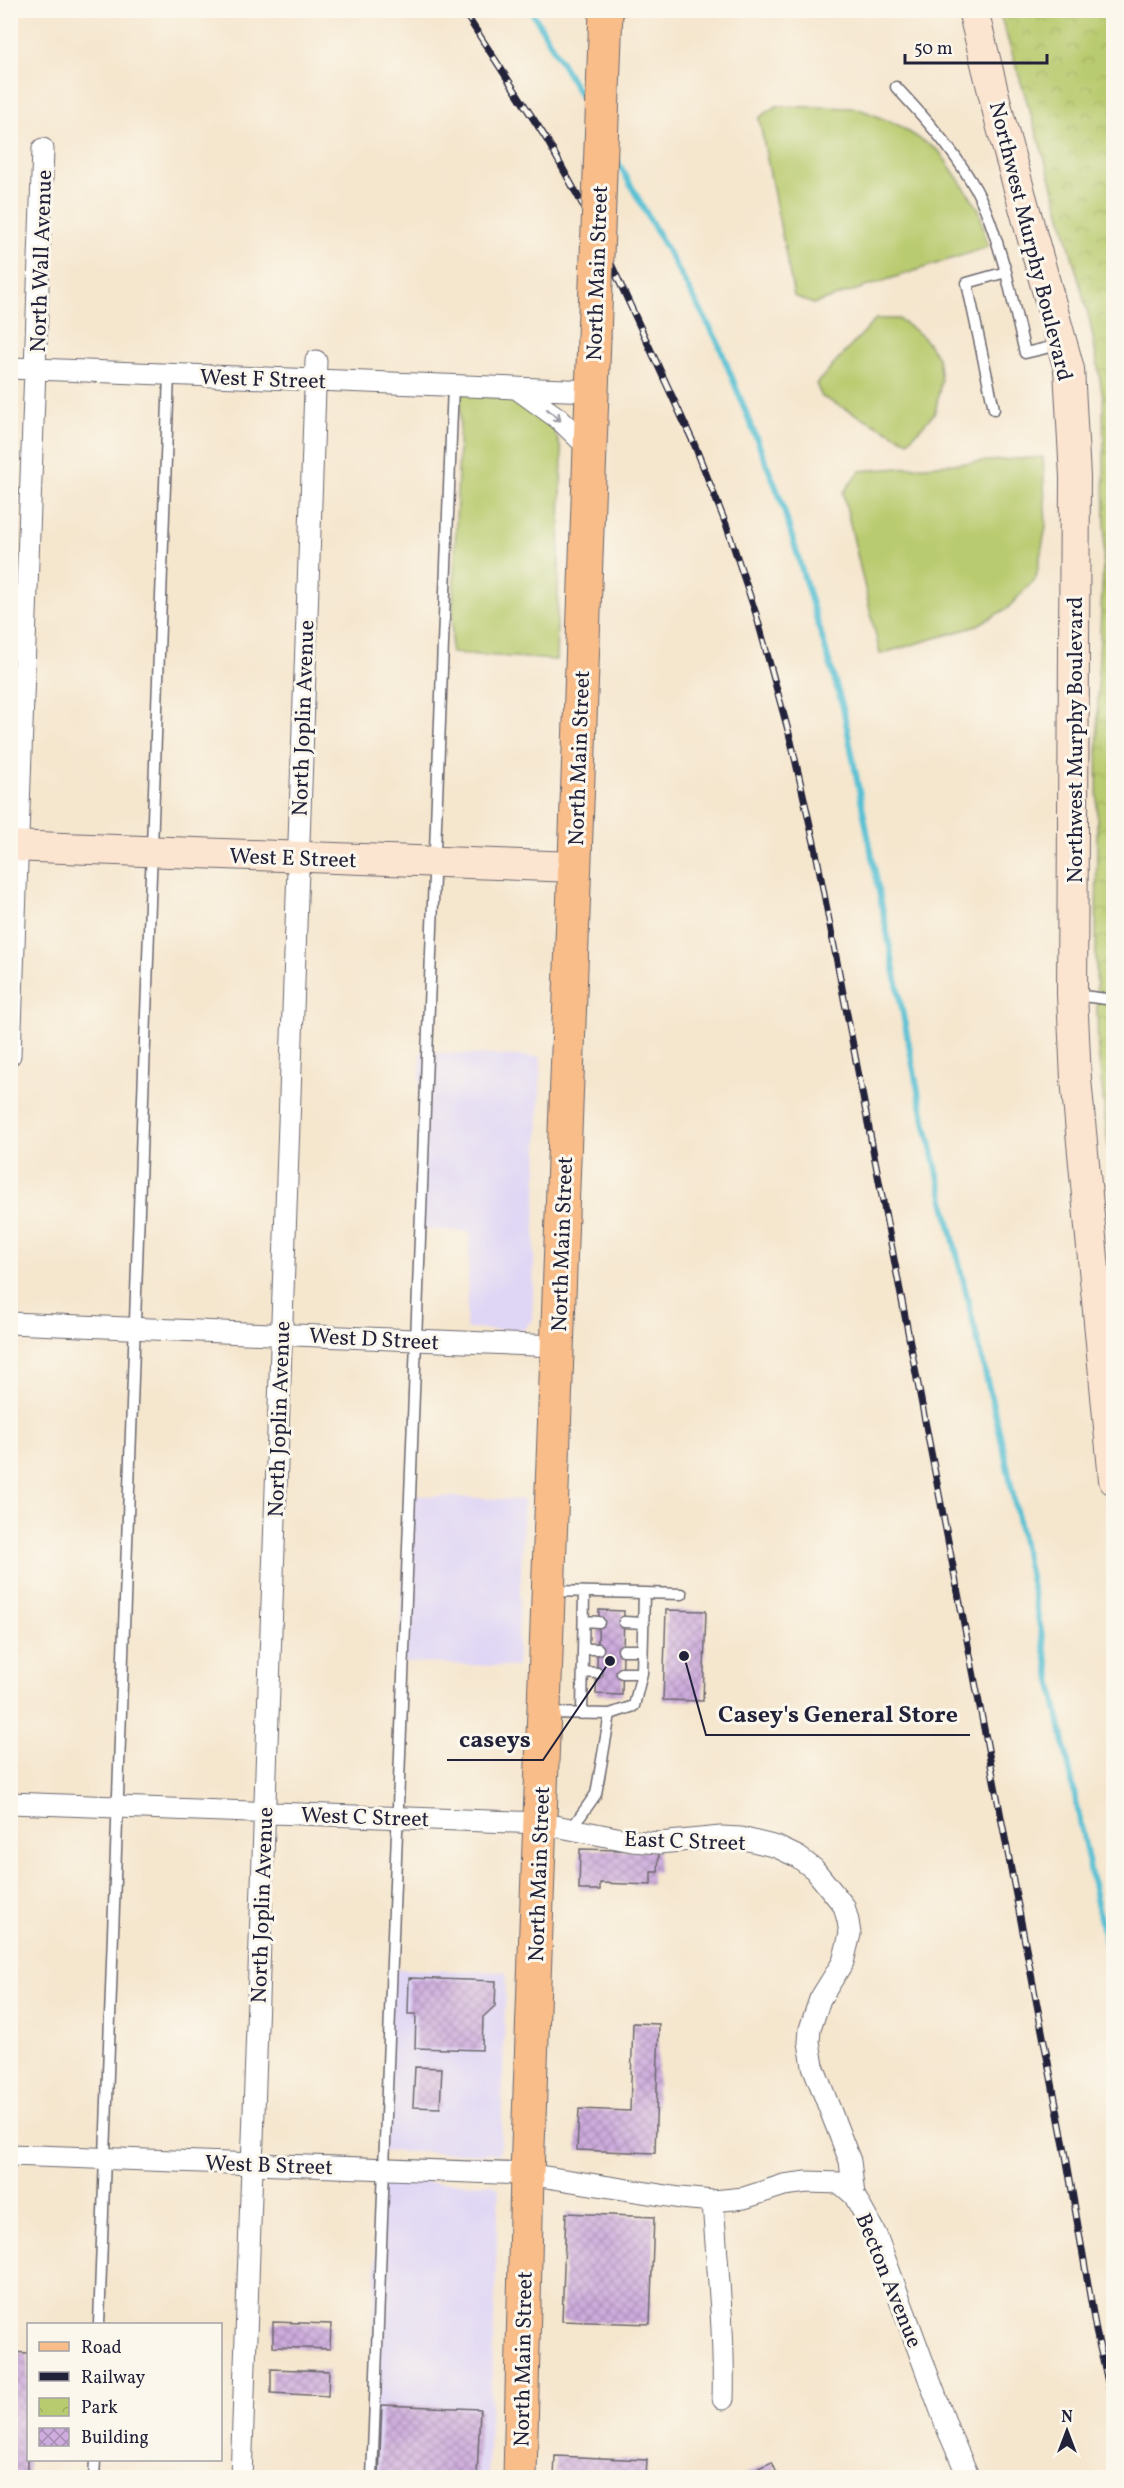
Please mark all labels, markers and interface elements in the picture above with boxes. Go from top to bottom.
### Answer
scale bar [905,27,1048,65]
text: 50 m [914,37,953,62]
street label: Northwest Murphy Boulevard [980,99,1079,384]
street label: North Wall Avenue [24,169,61,353]
street label: North Main Street [580,184,617,361]
street label: West F Street [199,363,327,398]
one-way arrow [546,409,562,422]
street label: Northwest Murphy Boulevard [1061,597,1092,883]
street label: North Joplin Avenue [286,619,323,817]
street label: North Main Street [562,669,599,846]
street label: West E Street [229,842,357,877]
street label: North Main Street [545,1155,582,1332]
street label: North Joplin Avenue [262,1320,299,1518]
street label: West D Street [308,1322,440,1359]
callout: Casey's General Store [706,1693,970,1735]
text: Casey's General Store [718,1699,958,1733]
callout: caseys [447,1718,543,1760]
text: caseys [459,1724,531,1758]
street label: North Main Street [522,1785,559,1962]
street label: West C Street [300,1801,430,1836]
street label: North Joplin Avenue [245,1806,282,2004]
street label: East C Street [623,1825,747,1860]
street label: West B Street [204,2149,334,2184]
street label: Becton Avenue [847,2209,929,2353]
street label: North Main Street [507,2271,542,2447]
legend [27,2323,222,2461]
text: Road [81,2336,122,2361]
text: Railway [81,2366,145,2391]
text: Park [81,2396,118,2421]
north arrow [1037,2401,1097,2461]
text: N [1061,2407,1073,2429]
text: Building [81,2426,149,2451]

